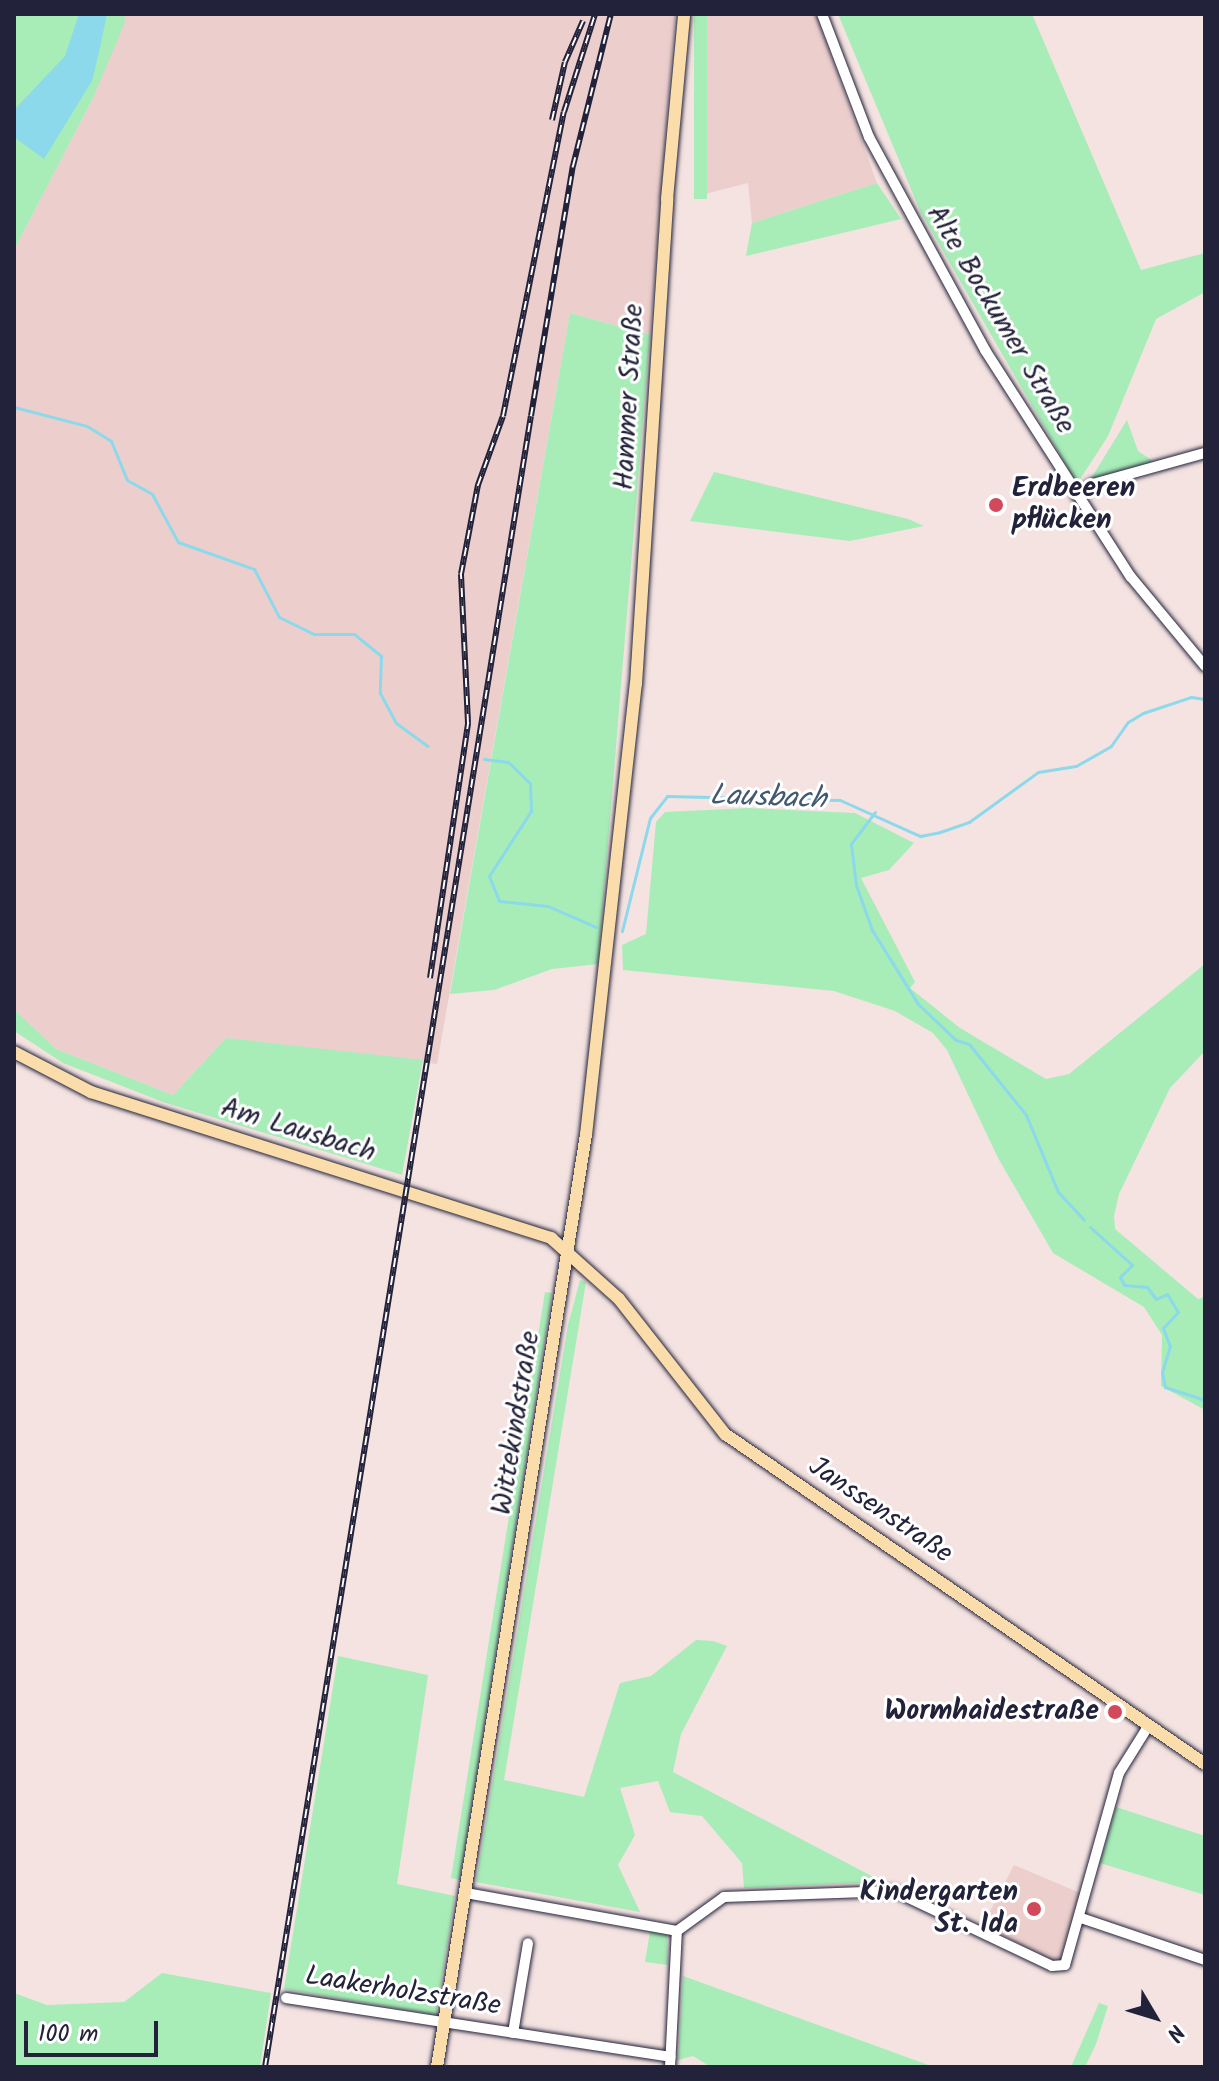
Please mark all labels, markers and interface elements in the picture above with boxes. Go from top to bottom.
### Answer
street label: Alte Bockumer Straße [918,200,1082,440]
street label: Hammer Straße [608,303,652,491]
place label: Erdbeeren pflücken [1012,472,1135,538]
marker: Erdbeeren pflücken [987,496,1005,514]
water label: Lausbach [709,778,827,818]
street label: Am Lausbach [217,1092,379,1170]
street label: Wittekindstraße [486,1329,548,1517]
street label: Janssenstraße [802,1450,958,1572]
place label: Wormhaidestraße [885,1695,1099,1729]
marker: Wormhaidestraße [1106,1703,1124,1721]
place label: Kindergarten St. Ida [860,1876,1018,1942]
marker: Kindergarten St. Ida [1025,1900,1043,1918]
street label: Laakerholzstraße [303,1960,503,2024]
north arrow [1115,1977,1195,2057]
scale bar [28,2005,162,2055]
text: 100 m [38,2015,98,2054]
text: N [1156,2016,1192,2048]

